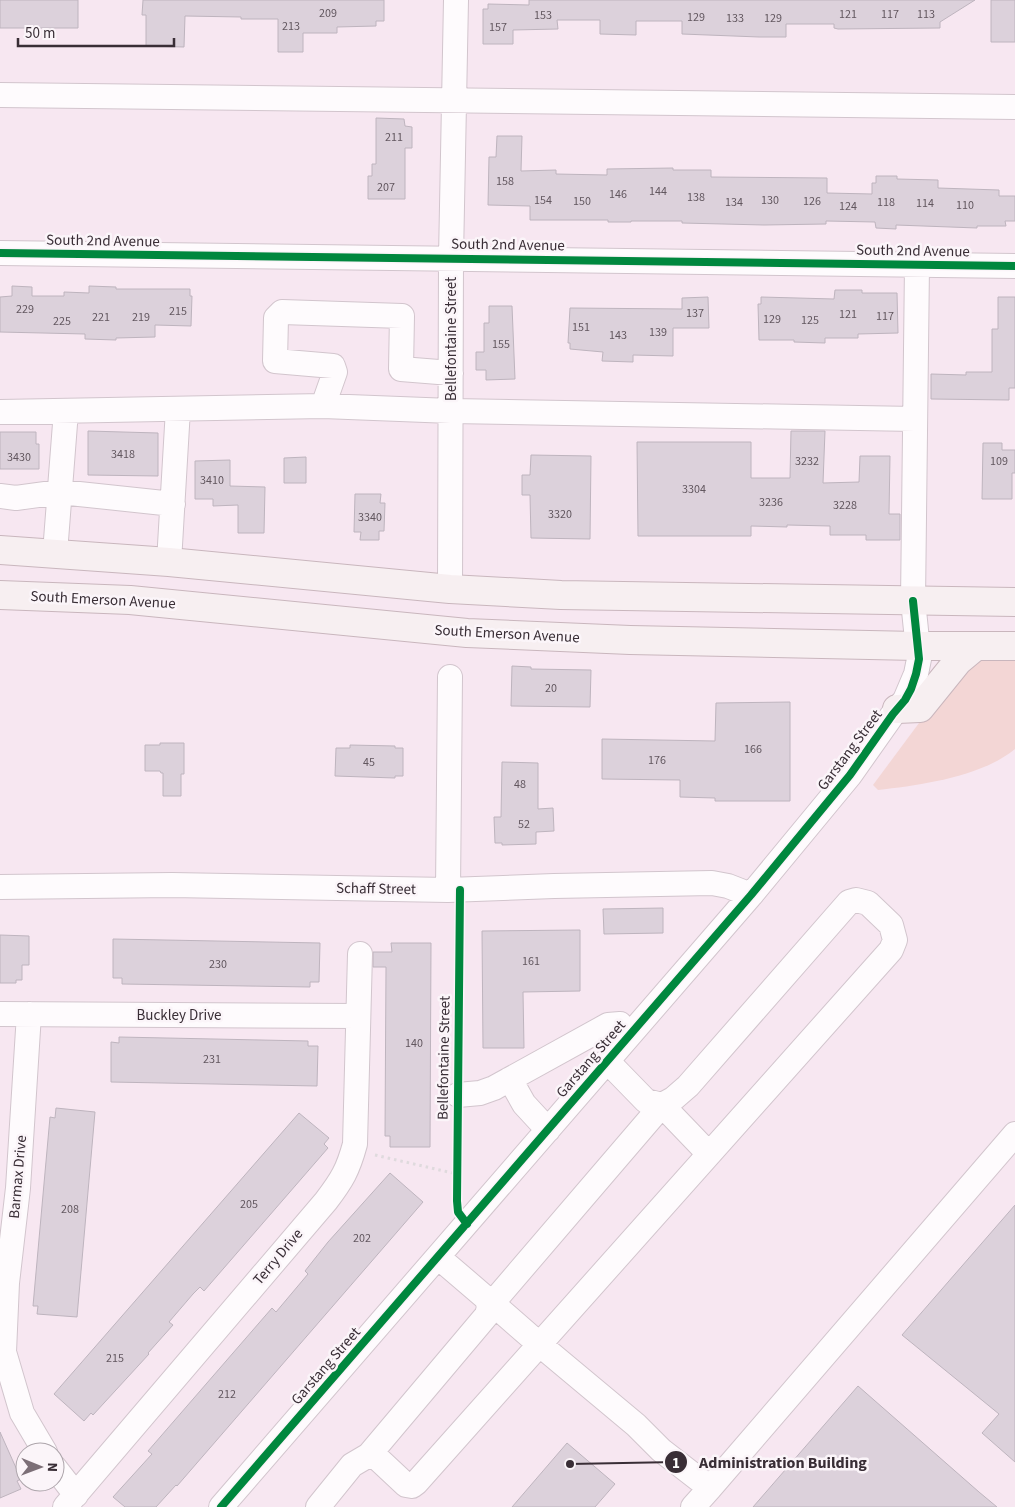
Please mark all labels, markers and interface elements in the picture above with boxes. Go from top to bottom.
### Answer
house number: 209 [319,5,337,22]
house number: 121 [839,6,857,23]
house number: 117 [881,6,899,23]
house number: 113 [917,6,935,23]
house number: 153 [534,7,552,24]
house number: 129 [687,9,705,26]
house number: 133 [726,10,744,27]
house number: 129 [764,10,782,27]
scale bar [18,15,174,47]
house number: 213 [282,18,300,35]
house number: 157 [489,19,507,36]
text: 50 m [25,23,55,44]
house number: 211 [385,129,403,146]
house number: 158 [496,173,514,190]
house number: 207 [377,179,395,196]
house number: 144 [649,183,667,200]
house number: 146 [609,186,627,203]
house number: 138 [687,189,705,206]
house number: 154 [534,192,552,209]
house number: 130 [761,192,779,209]
house number: 150 [573,193,591,210]
house number: 126 [803,193,821,210]
house number: 134 [725,194,743,211]
house number: 118 [877,194,895,211]
house number: 114 [916,195,934,212]
house number: 110 [956,197,974,214]
house number: 124 [839,198,857,215]
street label: South 2nd Avenue [46,230,160,252]
street label: South 2nd Avenue [451,234,565,256]
street label: South 2nd Avenue [856,240,970,262]
street label: Bellefontaine Street [441,277,462,401]
house number: 229 [16,301,34,318]
house number: 215 [169,303,187,320]
house number: 137 [686,305,704,322]
house number: 121 [839,306,857,323]
house number: 117 [876,308,894,325]
house number: 221 [92,309,110,326]
house number: 219 [132,309,150,326]
house number: 129 [763,311,781,328]
house number: 125 [801,312,819,329]
house number: 225 [53,313,71,330]
house number: 151 [572,319,590,336]
house number: 139 [649,324,667,341]
house number: 143 [609,327,627,344]
house number: 155 [492,336,510,353]
house number: 3418 [111,446,135,463]
house number: 3430 [7,449,31,466]
house number: 3232 [795,453,819,470]
house number: 109 [990,453,1008,470]
house number: 3410 [200,472,224,489]
house number: 3304 [682,481,706,498]
house number: 3236 [759,494,783,511]
house number: 3228 [833,497,857,514]
house number: 3320 [548,506,572,523]
house number: 3340 [358,509,382,526]
street label: South Emerson Avenue [30,586,176,614]
street label: South Emerson Avenue [434,620,580,648]
house number: 20 [545,680,557,697]
street label: Garstang Street [813,705,887,795]
house number: 166 [744,741,762,758]
house number: 176 [648,752,666,769]
house number: 45 [363,754,375,771]
house number: 48 [514,776,526,793]
house number: 52 [518,816,530,833]
street label: Schaff Street [336,878,416,900]
house number: 161 [522,953,540,970]
house number: 230 [209,956,227,973]
street label: Bellefontaine Street [432,996,456,1120]
street label: Buckley Drive [136,1005,222,1026]
street label: Garstang Street [551,1016,631,1102]
house number: 140 [405,1035,423,1052]
house number: 231 [203,1051,221,1068]
street label: Barmax Drive [4,1134,32,1220]
house number: 205 [240,1196,258,1213]
house number: 208 [61,1201,79,1218]
street label: Terry Drive [248,1224,308,1290]
house number: 202 [353,1230,371,1247]
street label: Garstang Street [286,1323,366,1409]
house number: 215 [106,1350,124,1367]
house number: 212 [218,1386,236,1403]
north arrow [15,1442,65,1492]
callout: Administration Building [664,1447,877,1478]
text: Administration Building [698,1452,867,1474]
text: 1 [672,1453,680,1474]
text: N [42,1462,62,1472]

